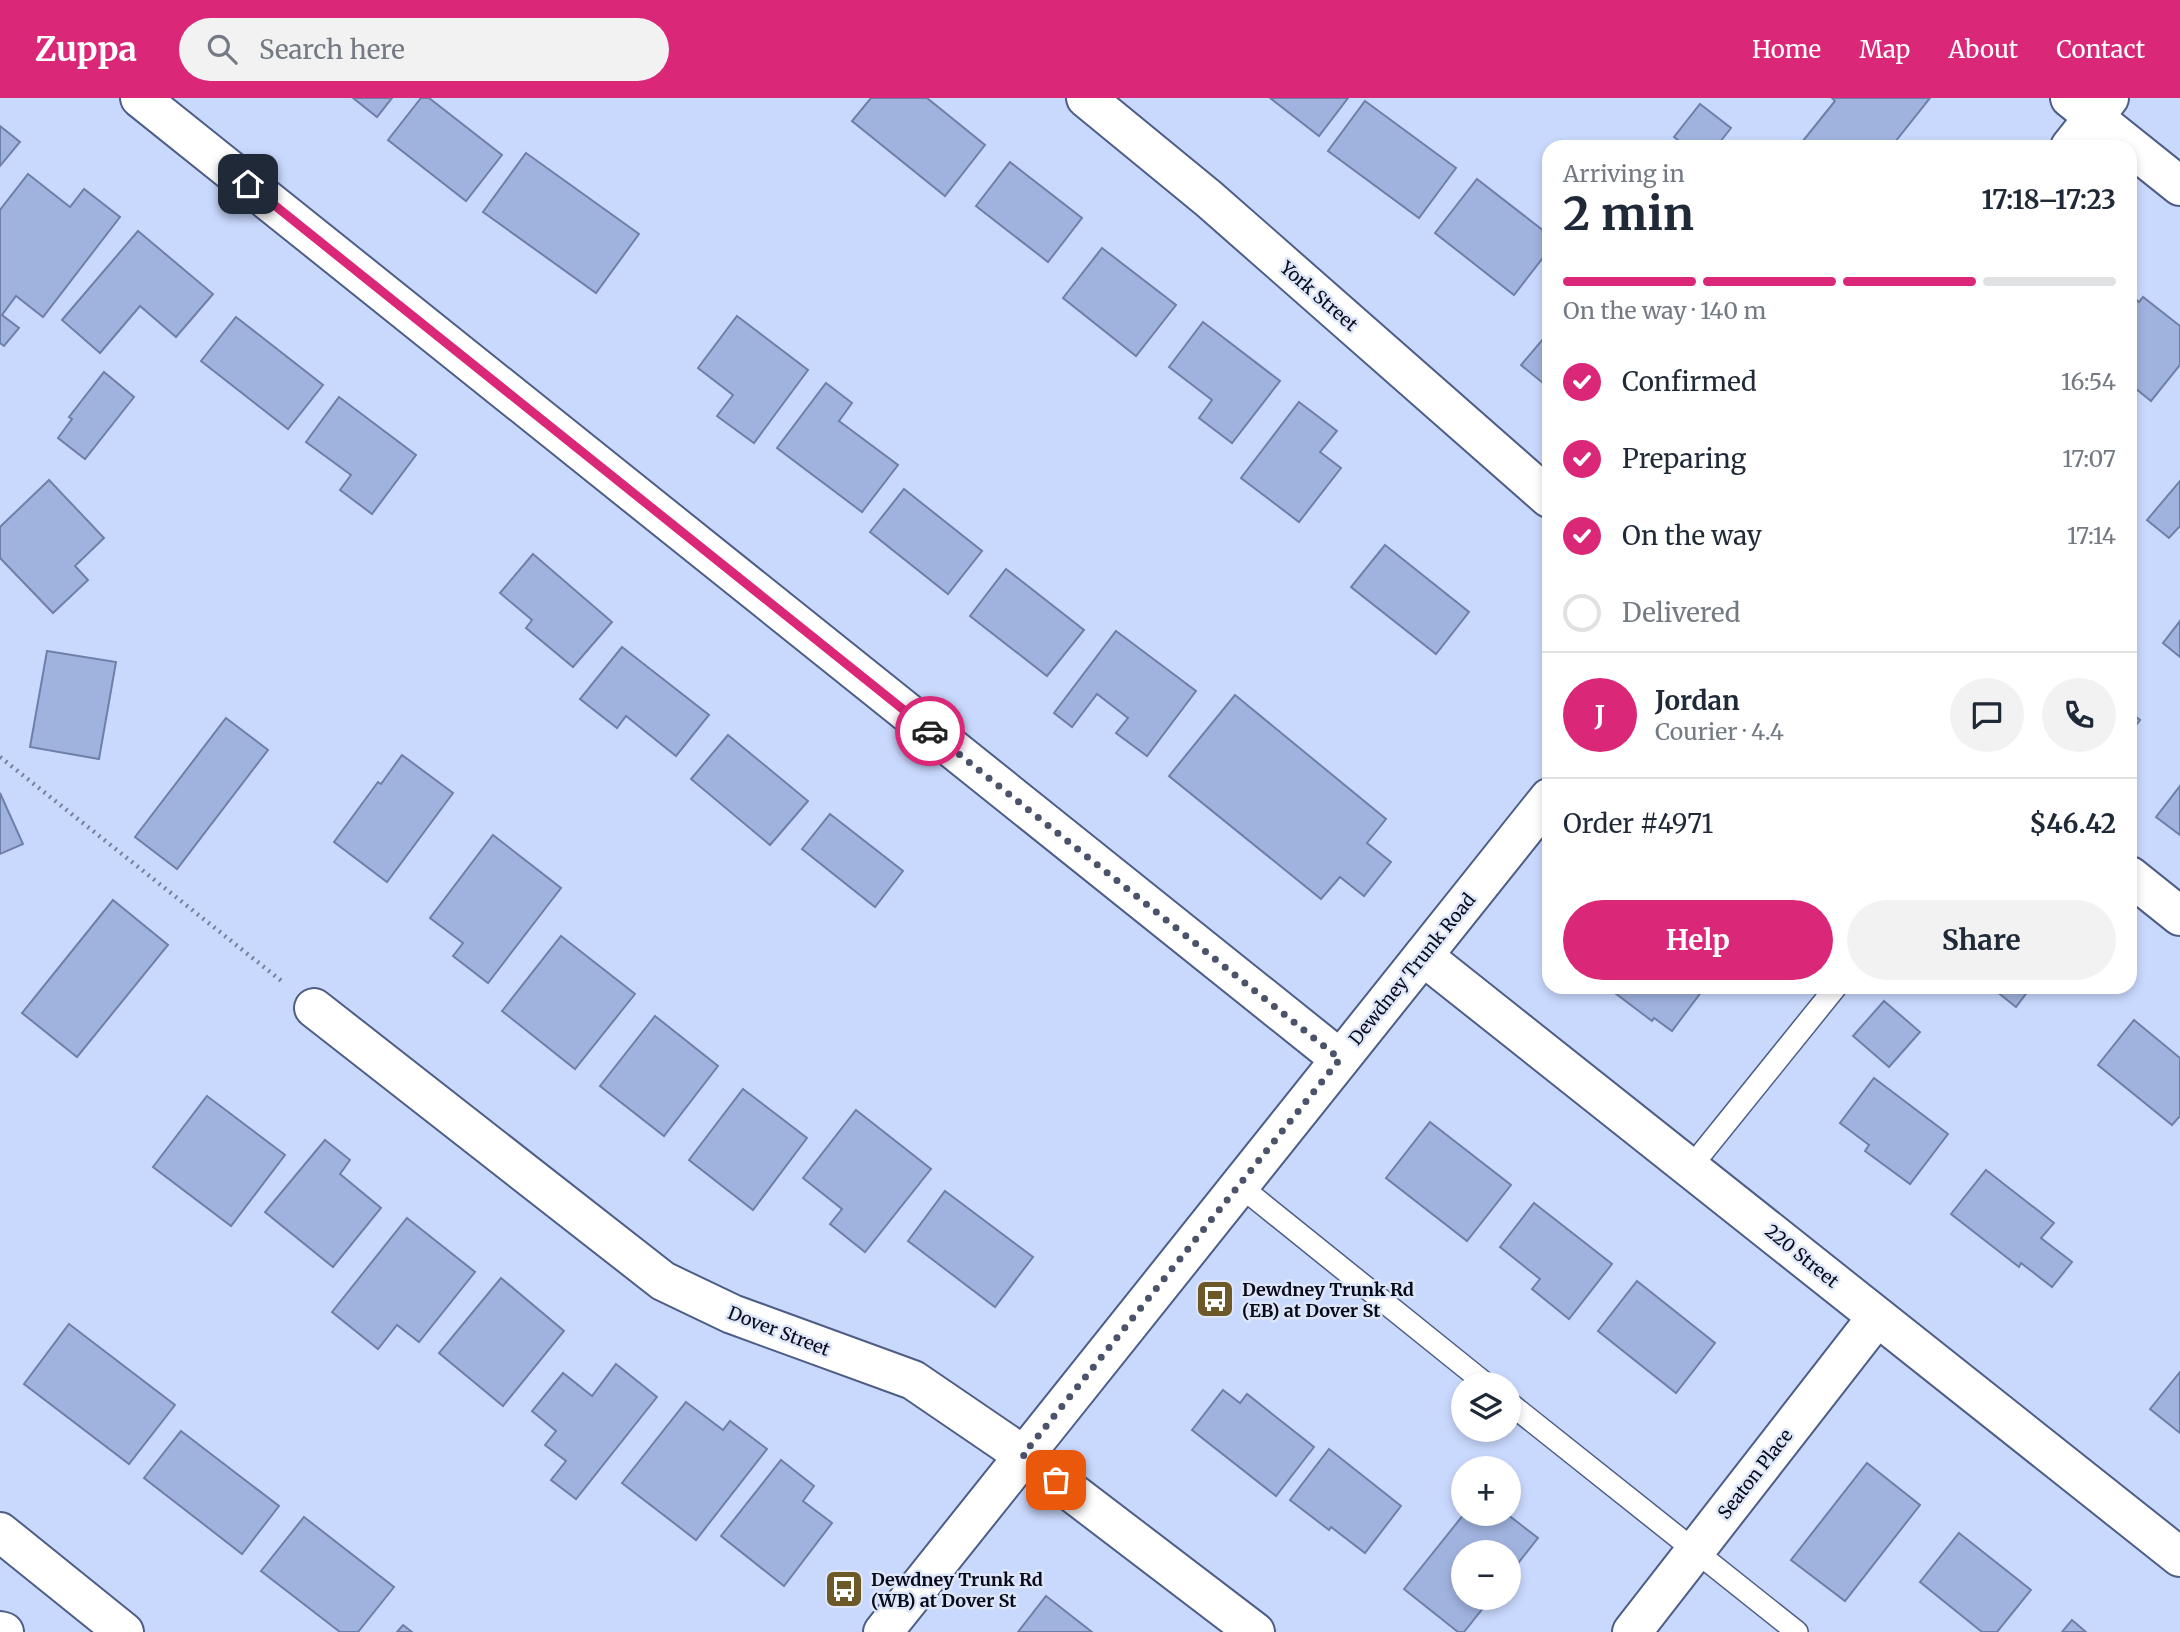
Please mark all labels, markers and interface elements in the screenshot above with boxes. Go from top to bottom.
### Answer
search box [179,18,669,81]
text: Zuppa [35,29,137,70]
icon: search [203,30,241,68]
text: Search here [259,33,405,66]
text: Home [1752,34,1821,65]
text: Map [1859,34,1910,65]
text: About [1948,34,2018,65]
text: Contact [2056,34,2145,65]
pin [218,154,278,214]
text: Arriving in [1563,159,1685,188]
icon: home [229,165,267,203]
text: 17:18–17:23 [1981,183,2116,216]
text: 2 min [1563,185,1694,243]
street label: York Street [1275,255,1363,336]
text: On the way · 140 m [1563,296,1766,325]
icon: check [1563,363,1601,401]
text: Confirmed [1622,365,1757,398]
text: 16:54 [2061,367,2116,396]
icon: check [1563,440,1601,478]
text: Preparing [1622,442,1746,475]
text: 17:07 [2062,444,2116,473]
icon: check [1563,517,1601,555]
text: On the way [1622,519,1762,552]
text: 17:14 [2067,521,2116,550]
text: Delivered [1622,596,1741,629]
button: chat [1950,678,2024,752]
button: phone [2042,678,2116,752]
text: Jordan [1655,684,1740,717]
courier [895,696,965,766]
text: J [1595,699,1605,732]
icon: car [911,712,949,750]
text: Courier · 4.4 [1655,717,1784,746]
text: Order #4971 [1563,807,1713,840]
text: $46.42 [2029,807,2116,840]
street label: Dewdney Trunk Road [1344,888,1480,1050]
button: Help [1563,900,1833,980]
button: Share [1847,900,2116,980]
street label: 220 Street [1761,1219,1843,1293]
bus stop icon: Dewdney Trunk Rd (EB) at Dover St [1194,1278,1236,1320]
place label: Dewdney Trunk Rd (EB) at Dover St [1242,1278,1414,1322]
street label: Dover Street [725,1301,833,1361]
map controls [1451,1372,1521,1610]
button: layers [1451,1372,1521,1442]
street label: Seaton Place [1713,1424,1797,1524]
pin [1026,1450,1086,1510]
button: + [1451,1456,1521,1526]
icon: bag [1037,1461,1075,1499]
button: − [1451,1540,1521,1610]
bus stop icon: Dewdney Trunk Rd (WB) at Dover St [823,1568,865,1610]
place label: Dewdney Trunk Rd (WB) at Dover St [871,1568,1043,1612]

